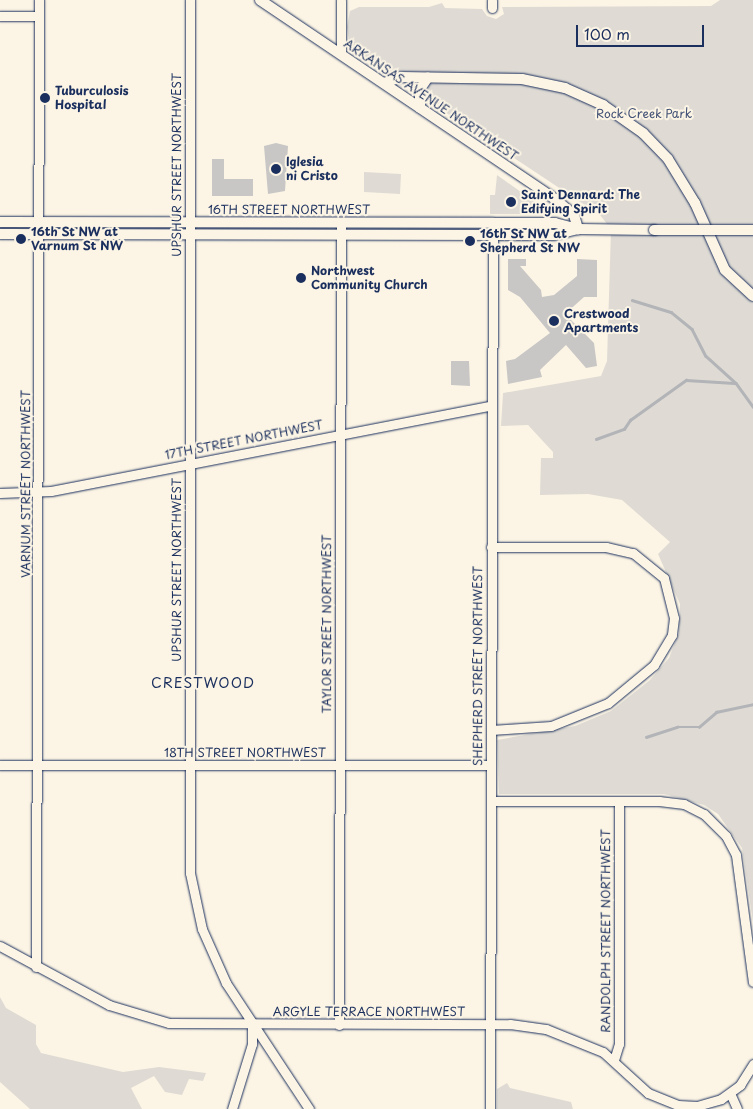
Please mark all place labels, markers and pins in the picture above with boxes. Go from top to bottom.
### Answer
place label: Tuburculosis Hospital [55,84,129,112]
marker: Tuburculosis Hospital [39,92,51,104]
place label: Iglesia ni Cristo [286,155,338,183]
marker: Iglesia ni Cristo [270,163,282,175]
place label: Saint Dennard: The Edifying Spirit [521,188,640,216]
marker: Saint Dennard: The Edifying Spirit [505,196,517,208]
place label: 16th St NW at Varnum St NW [31,225,122,253]
place label: 16th St NW at Shepherd St NW [480,227,579,255]
marker: 16th St NW at Varnum St NW [15,233,27,245]
marker: 16th St NW at Shepherd St NW [464,235,476,247]
place label: Northwest Community Church [311,264,428,292]
marker: Northwest Community Church [295,272,307,284]
place label: Crestwood Apartments [564,307,638,335]
marker: Crestwood Apartments [548,315,560,327]

